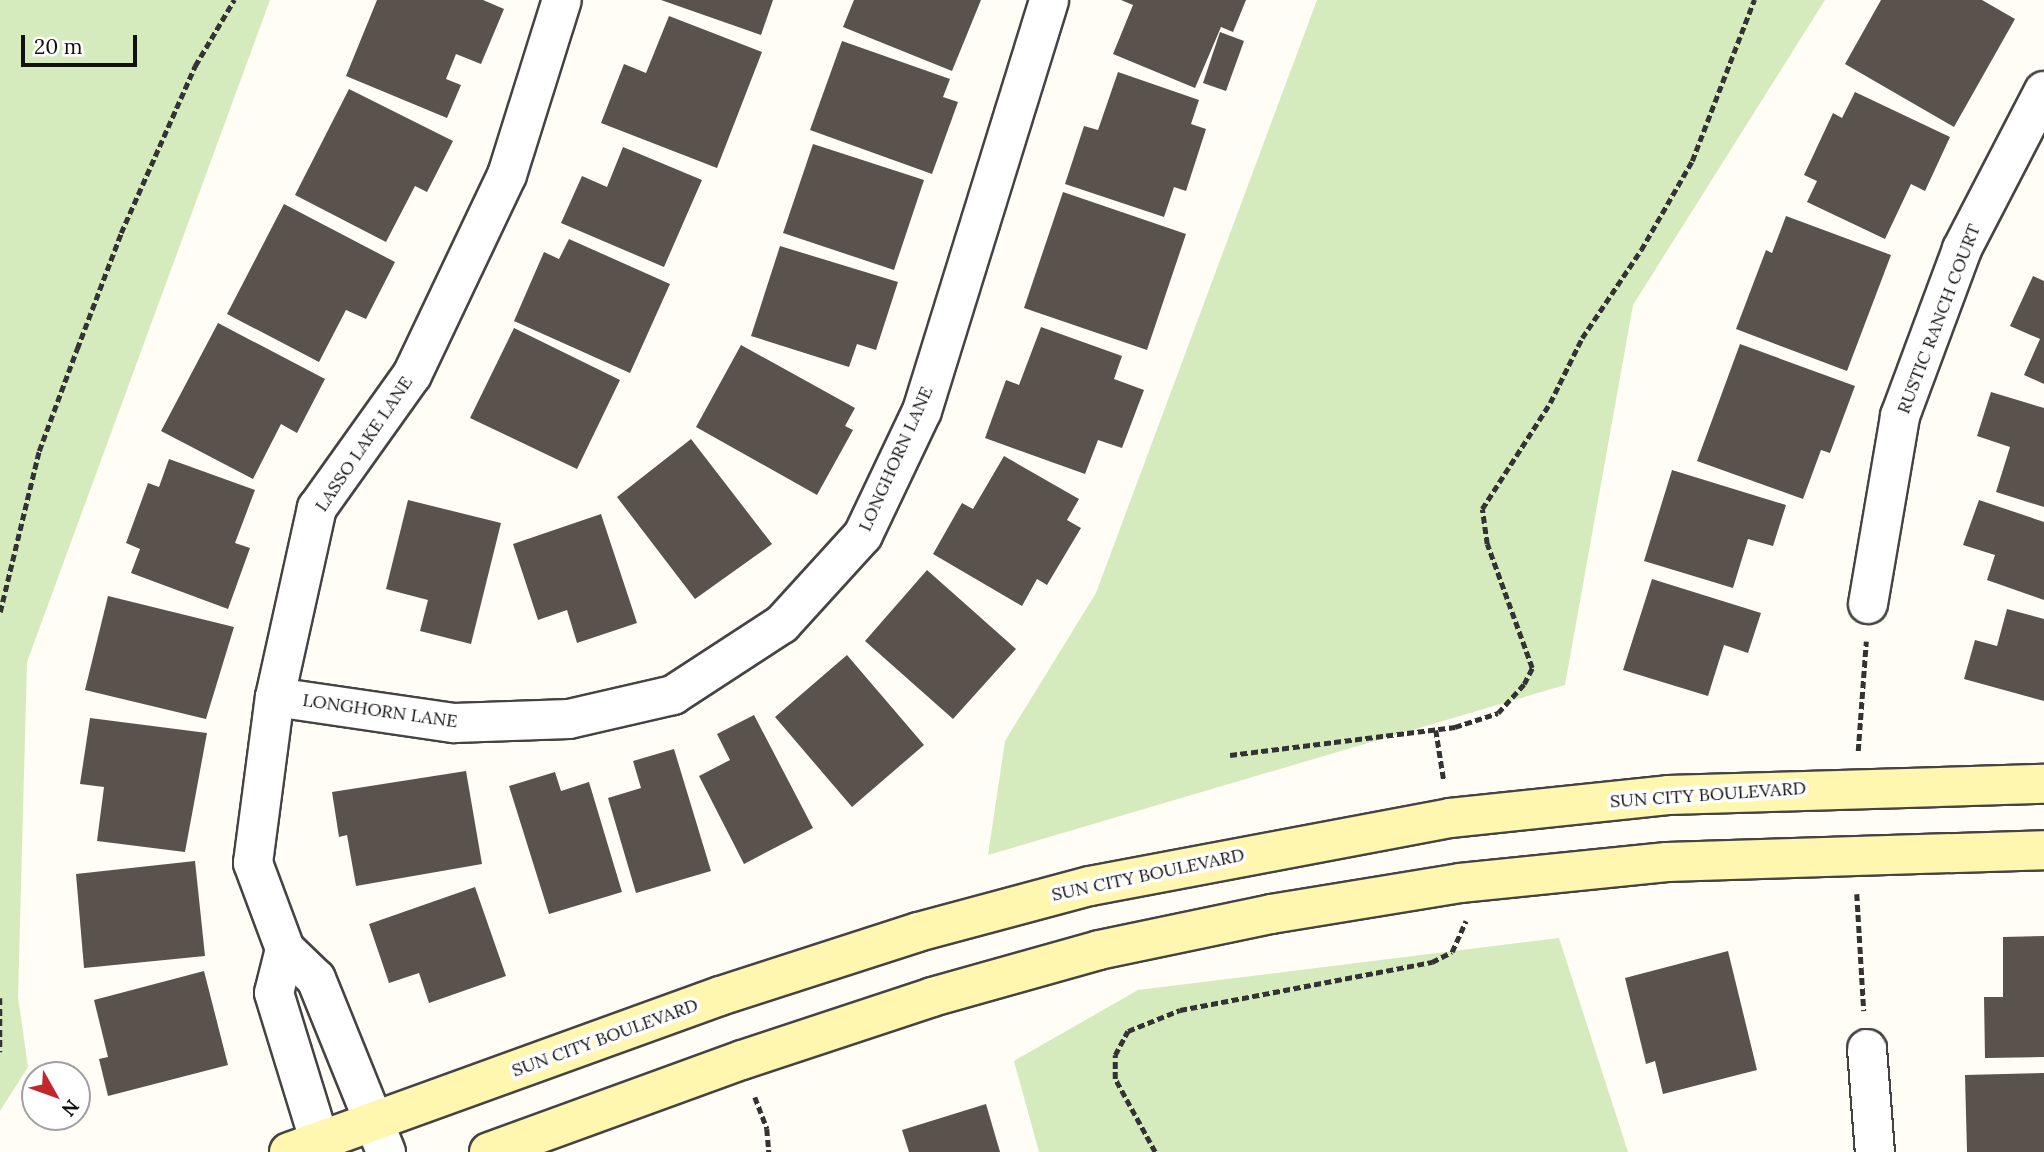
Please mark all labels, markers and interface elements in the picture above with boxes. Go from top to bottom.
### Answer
scale bar [24,21,140,65]
text: 20 m [34,33,83,60]
street label: RUSTIC RANCH COURT [1893,221,1985,417]
street label: LASSO LAKE LANE [311,372,417,516]
street label: LONGHORN LANE [854,383,938,535]
street label: LONGHORN LANE [301,689,459,733]
street label: SUN CITY BOULEVARD [1609,777,1807,813]
street label: SUN CITY BOULEVARD [1050,844,1246,906]
street label: SUN CITY BOULEVARD [509,994,701,1082]
north arrow [21,1061,91,1131]
text: N [57,1095,84,1122]

